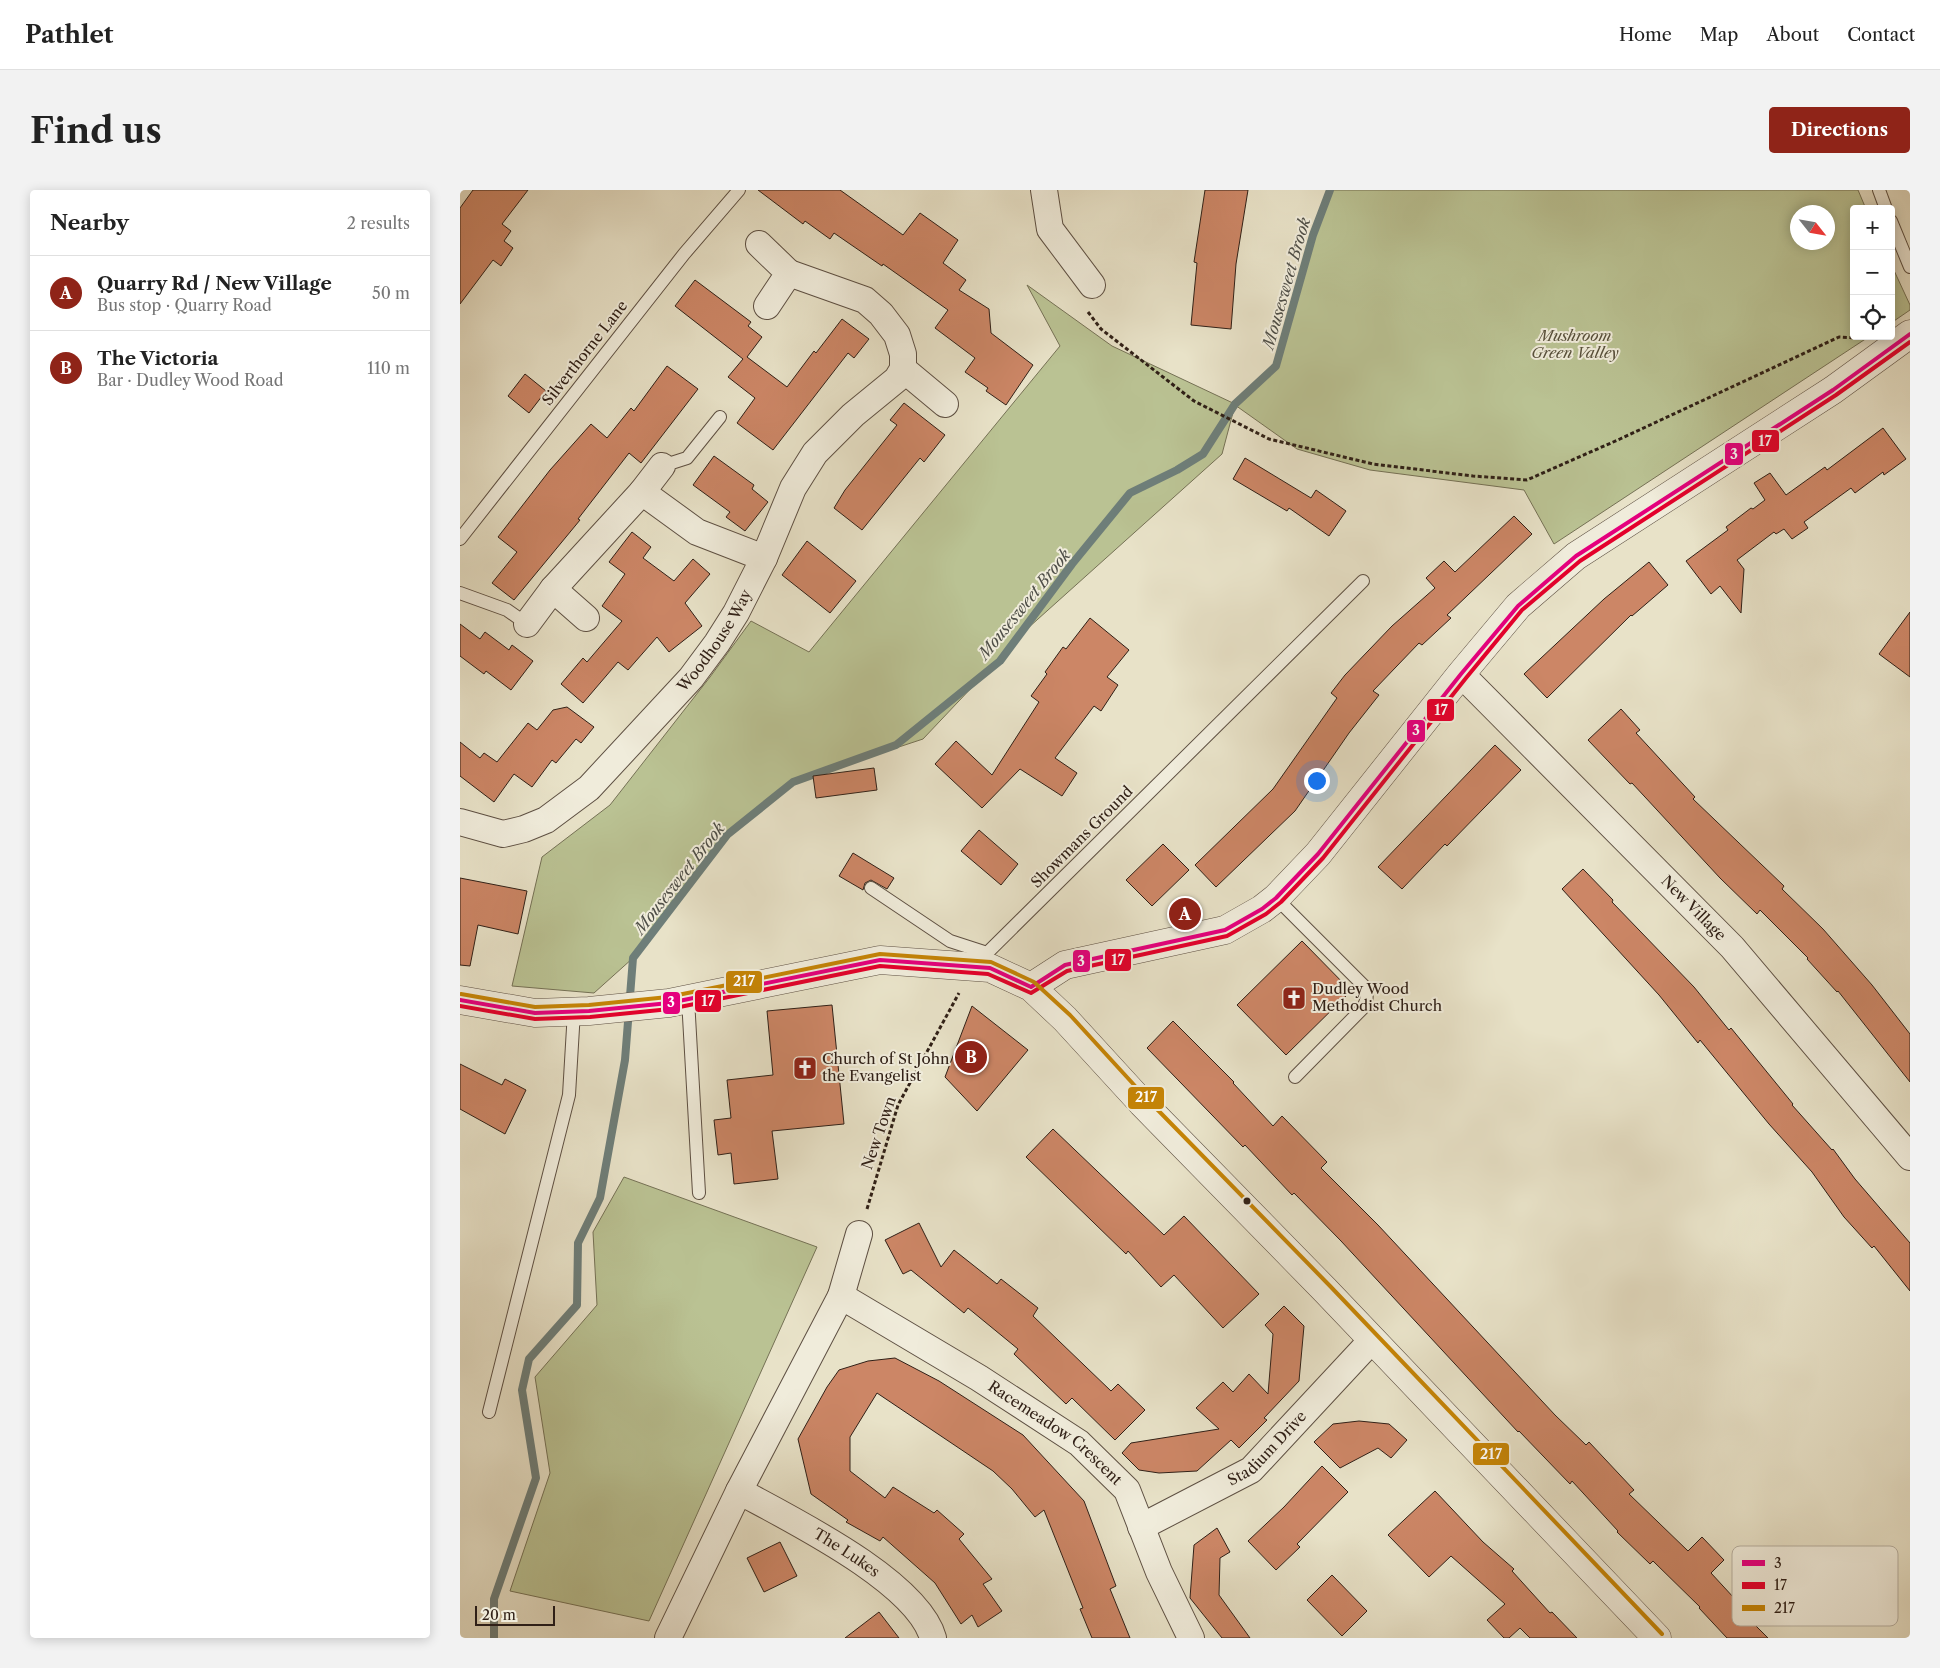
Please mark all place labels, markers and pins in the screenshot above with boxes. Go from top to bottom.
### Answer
pin: A [1169,895,1201,933]
place label: Dudley Wood Methodist Church [1312,979,1443,1015]
church icon: Dudley Wood Methodist Church [1281,985,1307,1011]
pin: B [955,1038,987,1076]
place label: Church of St John the Evangelist [822,1049,950,1085]
church icon: Church of St John the Evangelist [792,1055,818,1081]
unlabelled marker [1242,1196,1252,1206]

